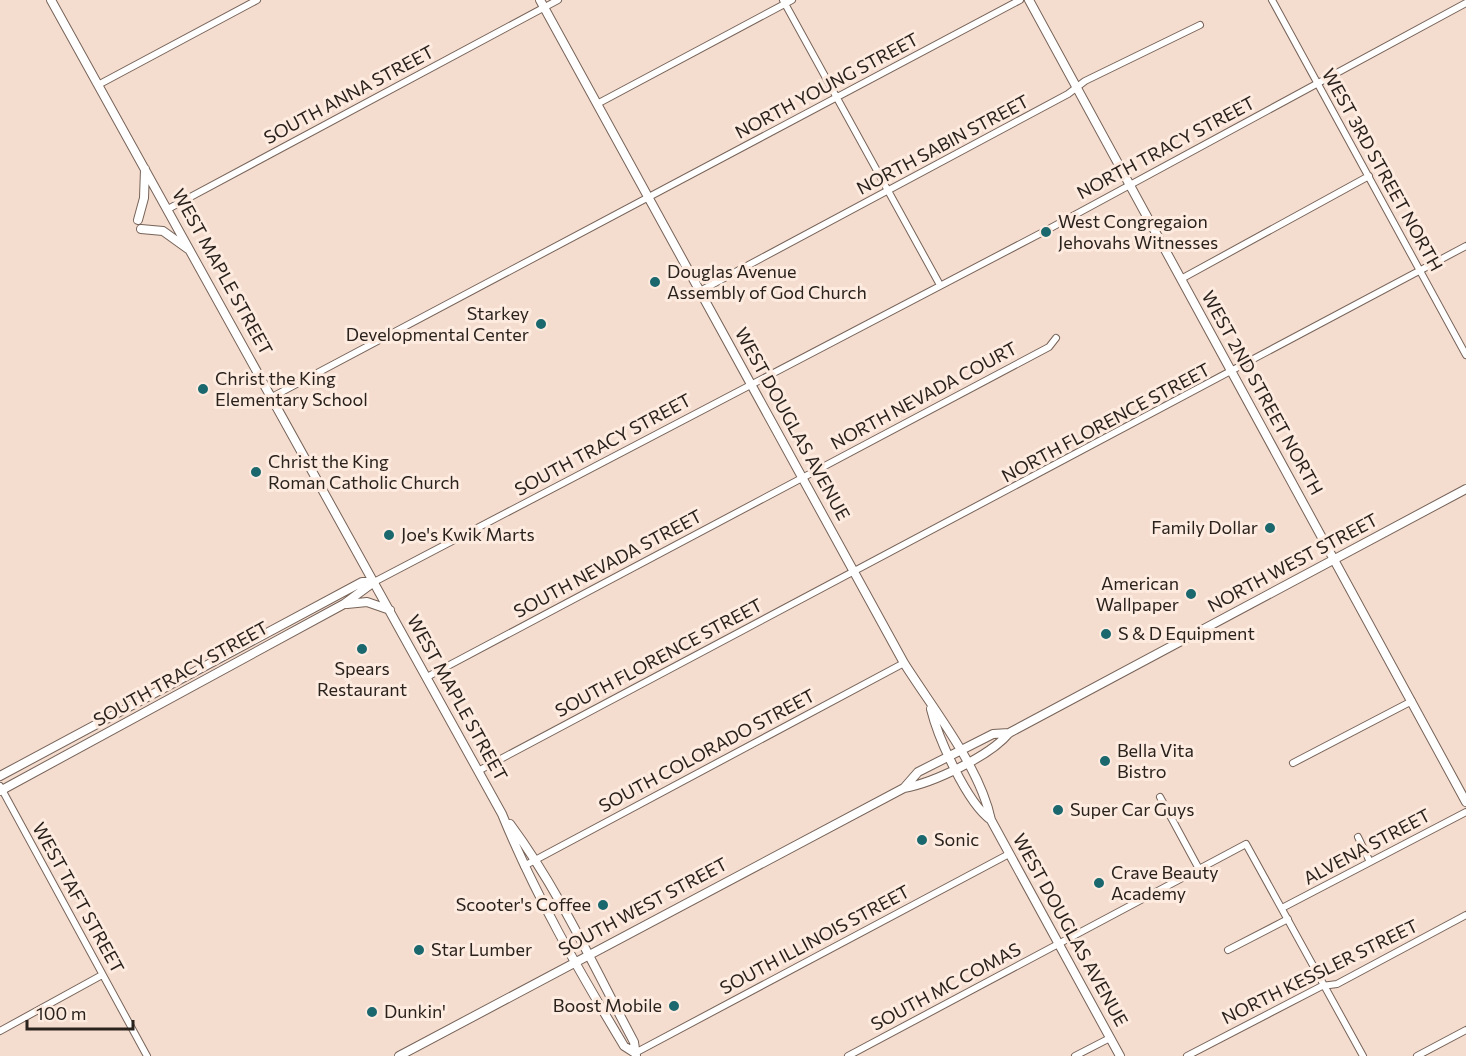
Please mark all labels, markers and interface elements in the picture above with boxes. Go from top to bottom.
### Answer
street label: NORTH YOUNG STREET [731,27,922,143]
street label: SOUTH ANNA STREET [260,40,437,148]
street label: WEST 3RD STREET NORTH [1318,64,1448,275]
street label: NORTH SABIN STREET [853,89,1032,199]
street label: NORTH TRACY STREET [1073,91,1258,203]
street label: WEST MAPLE STREET [168,185,278,358]
place label: West Congregaion Jehovahs Witnesses [1058,210,1218,253]
marker: West Congregaion Jehovahs Witnesses [1039,225,1053,239]
place label: Douglas Avenue Assembly of God Church [667,260,867,303]
marker: Douglas Avenue Assembly of God Church [648,275,662,289]
street label: WEST 2ND STREET NORTH [1198,287,1328,498]
place label: Starkey Developmental Center [346,302,529,345]
marker: Starkey Developmental Center [534,317,548,331]
street label: WEST DOUGLAS AVENUE [731,323,855,524]
street label: NORTH NEVADA COURT [826,337,1021,454]
street label: NORTH FLORENCE STREET [997,358,1214,487]
place label: Christ the King Elementary School [215,367,368,410]
marker: Christ the King Elementary School [196,382,210,396]
street label: SOUTH TRACY STREET [511,388,695,500]
place label: Christ the King Roman Catholic Church [268,450,460,493]
marker: Christ the King Roman Catholic Church [249,465,263,479]
street label: SOUTH NEVADA STREET [510,504,705,622]
street label: NORTH WEST STREET [1204,508,1381,616]
place label: Family Dollar [1151,516,1258,538]
marker: Family Dollar [1263,521,1277,535]
place label: Joe's Kwik Marts [401,523,535,545]
marker: Joe's Kwik Marts [382,528,396,542]
place label: American Wallpaper [1096,572,1179,615]
marker: American Wallpaper [1184,587,1198,601]
street label: SOUTH FLORENCE STREET [551,593,766,721]
street label: WEST MAPLE STREET [403,611,513,784]
street label: SOUTH TRACY STREET [89,616,272,730]
place label: S & D Equipment [1118,622,1255,644]
marker: S & D Equipment [1099,627,1113,641]
marker: Spears Restaurant [355,642,369,656]
place label: Spears Restaurant [317,657,407,700]
street label: SOUTH COLORADO STREET [595,684,818,816]
place label: Bella Vita Bistro [1117,739,1194,782]
marker: Bella Vita Bistro [1098,754,1112,768]
place label: Super Car Guys [1070,798,1194,820]
marker: Super Car Guys [1051,803,1065,817]
street label: ALVENA STREET [1299,803,1434,889]
street label: WEST TAFT STREET [28,818,129,977]
place label: Sonic [934,828,979,850]
street label: WEST DOUGLAS AVENUE [1009,829,1133,1030]
marker: Sonic [915,833,929,847]
street label: SOUTH WEST STREET [554,852,731,960]
place label: Crave Beauty Academy [1111,861,1219,904]
marker: Crave Beauty Academy [1092,876,1106,890]
street label: SOUTH ILLINOIS STREET [716,880,913,999]
place label: Scooter's Coffee [456,893,591,915]
marker: Scooter's Coffee [596,898,610,912]
street label: NORTH KESSLER STREET [1218,914,1421,1028]
street label: SOUTH MC COMAS [867,937,1024,1035]
place label: Star Lumber [431,938,532,960]
marker: Star Lumber [412,943,426,957]
scale bar [27,993,134,1031]
place label: Boost Mobile [553,994,662,1016]
marker: Boost Mobile [667,999,681,1013]
place label: Dunkin' [384,1000,446,1022]
text: 100 m [36,1002,86,1024]
marker: Dunkin' [365,1005,379,1019]

